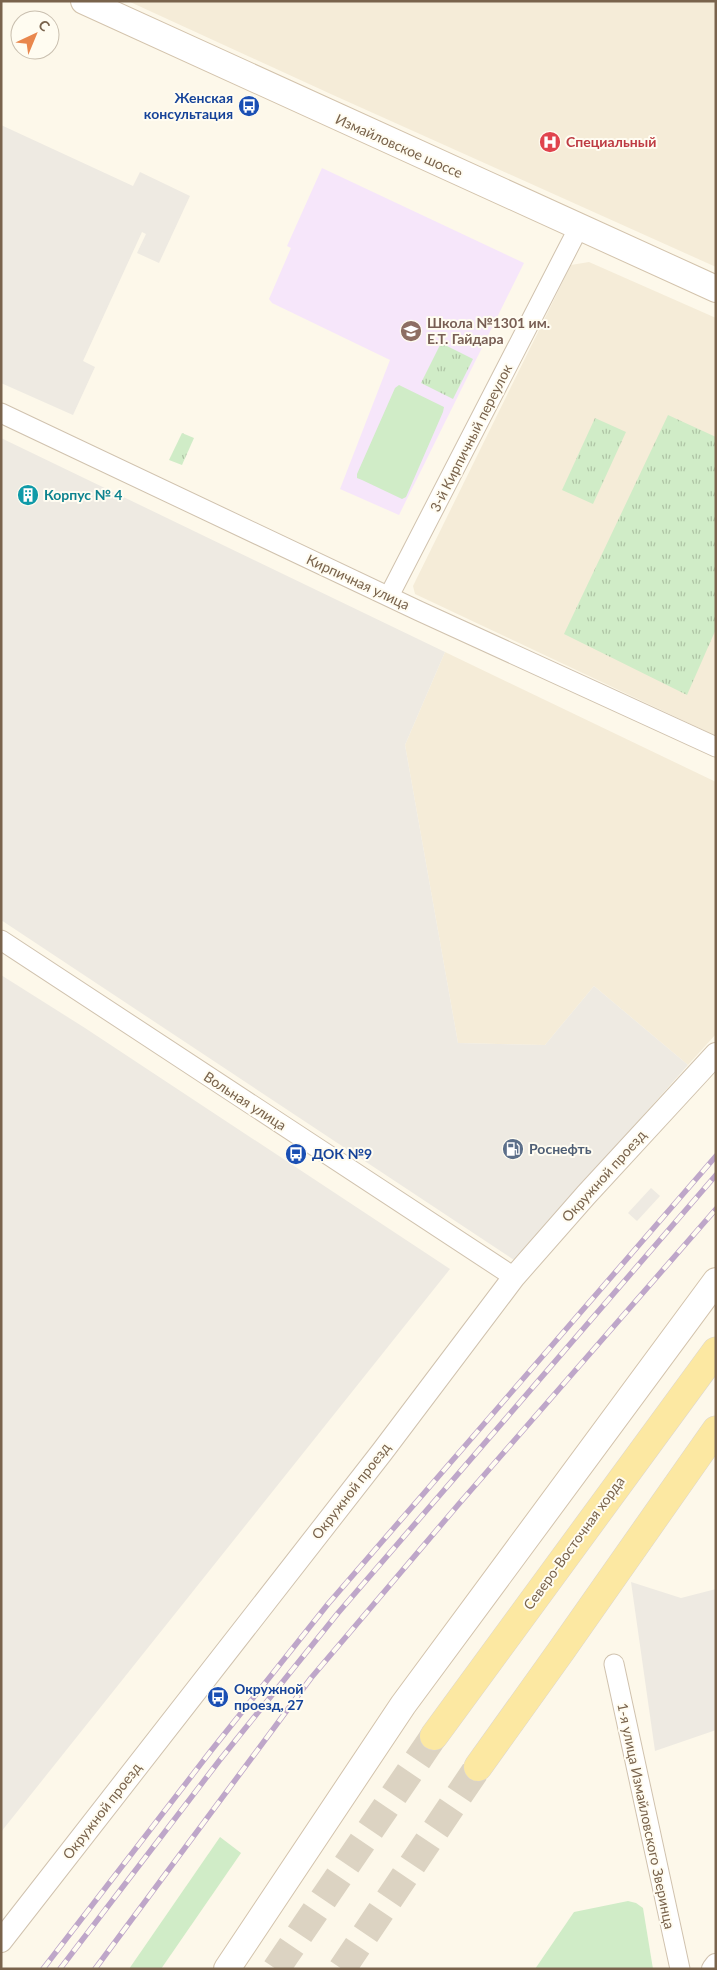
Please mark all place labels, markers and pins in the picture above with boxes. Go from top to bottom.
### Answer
place label: Женская консультация [144,89,233,122]
bus stop icon: Женская консультация [237,94,261,118]
hospital icon: Специальный [538,130,562,154]
place label: Специальный [566,133,656,150]
place label: Школа №1301 им. Е.Т. Гайдара [427,314,550,347]
school or university icon: Школа №1301 им. Е.Т. Гайдара [399,319,423,343]
building icon: Корпус № 4 [16,483,40,507]
place label: Корпус № 4 [44,486,122,503]
fuel station icon: Роснефть [501,1137,525,1161]
place label: Роснефть [529,1140,592,1157]
bus stop icon: ДОК №9 [284,1142,308,1166]
place label: ДОК №9 [312,1145,372,1162]
place label: Окружной проезд, 27 [234,1680,304,1713]
bus stop icon: Окружной проезд, 27 [206,1685,230,1709]

